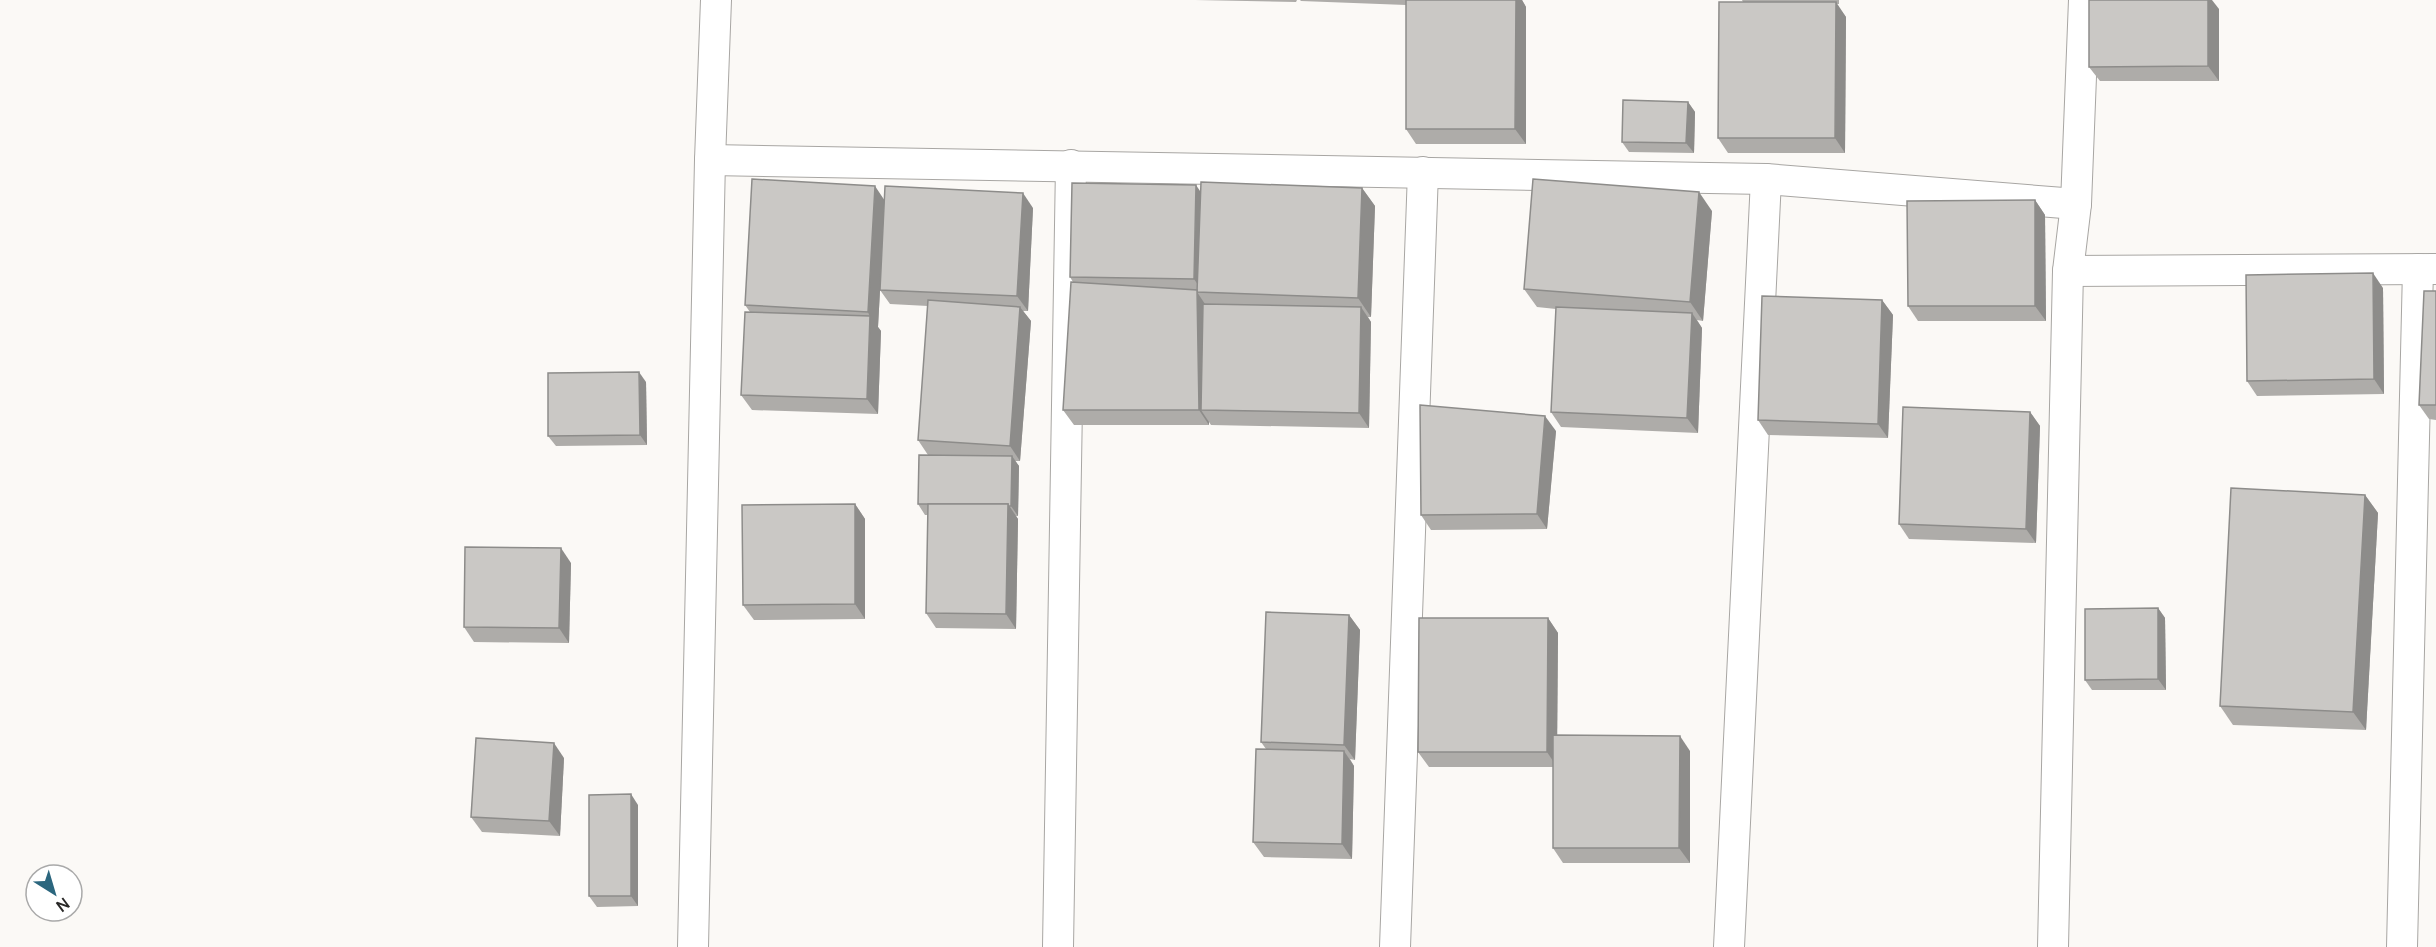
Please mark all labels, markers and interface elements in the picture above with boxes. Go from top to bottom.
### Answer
north arrow [24,863,84,923]
text: N [52,893,74,917]

